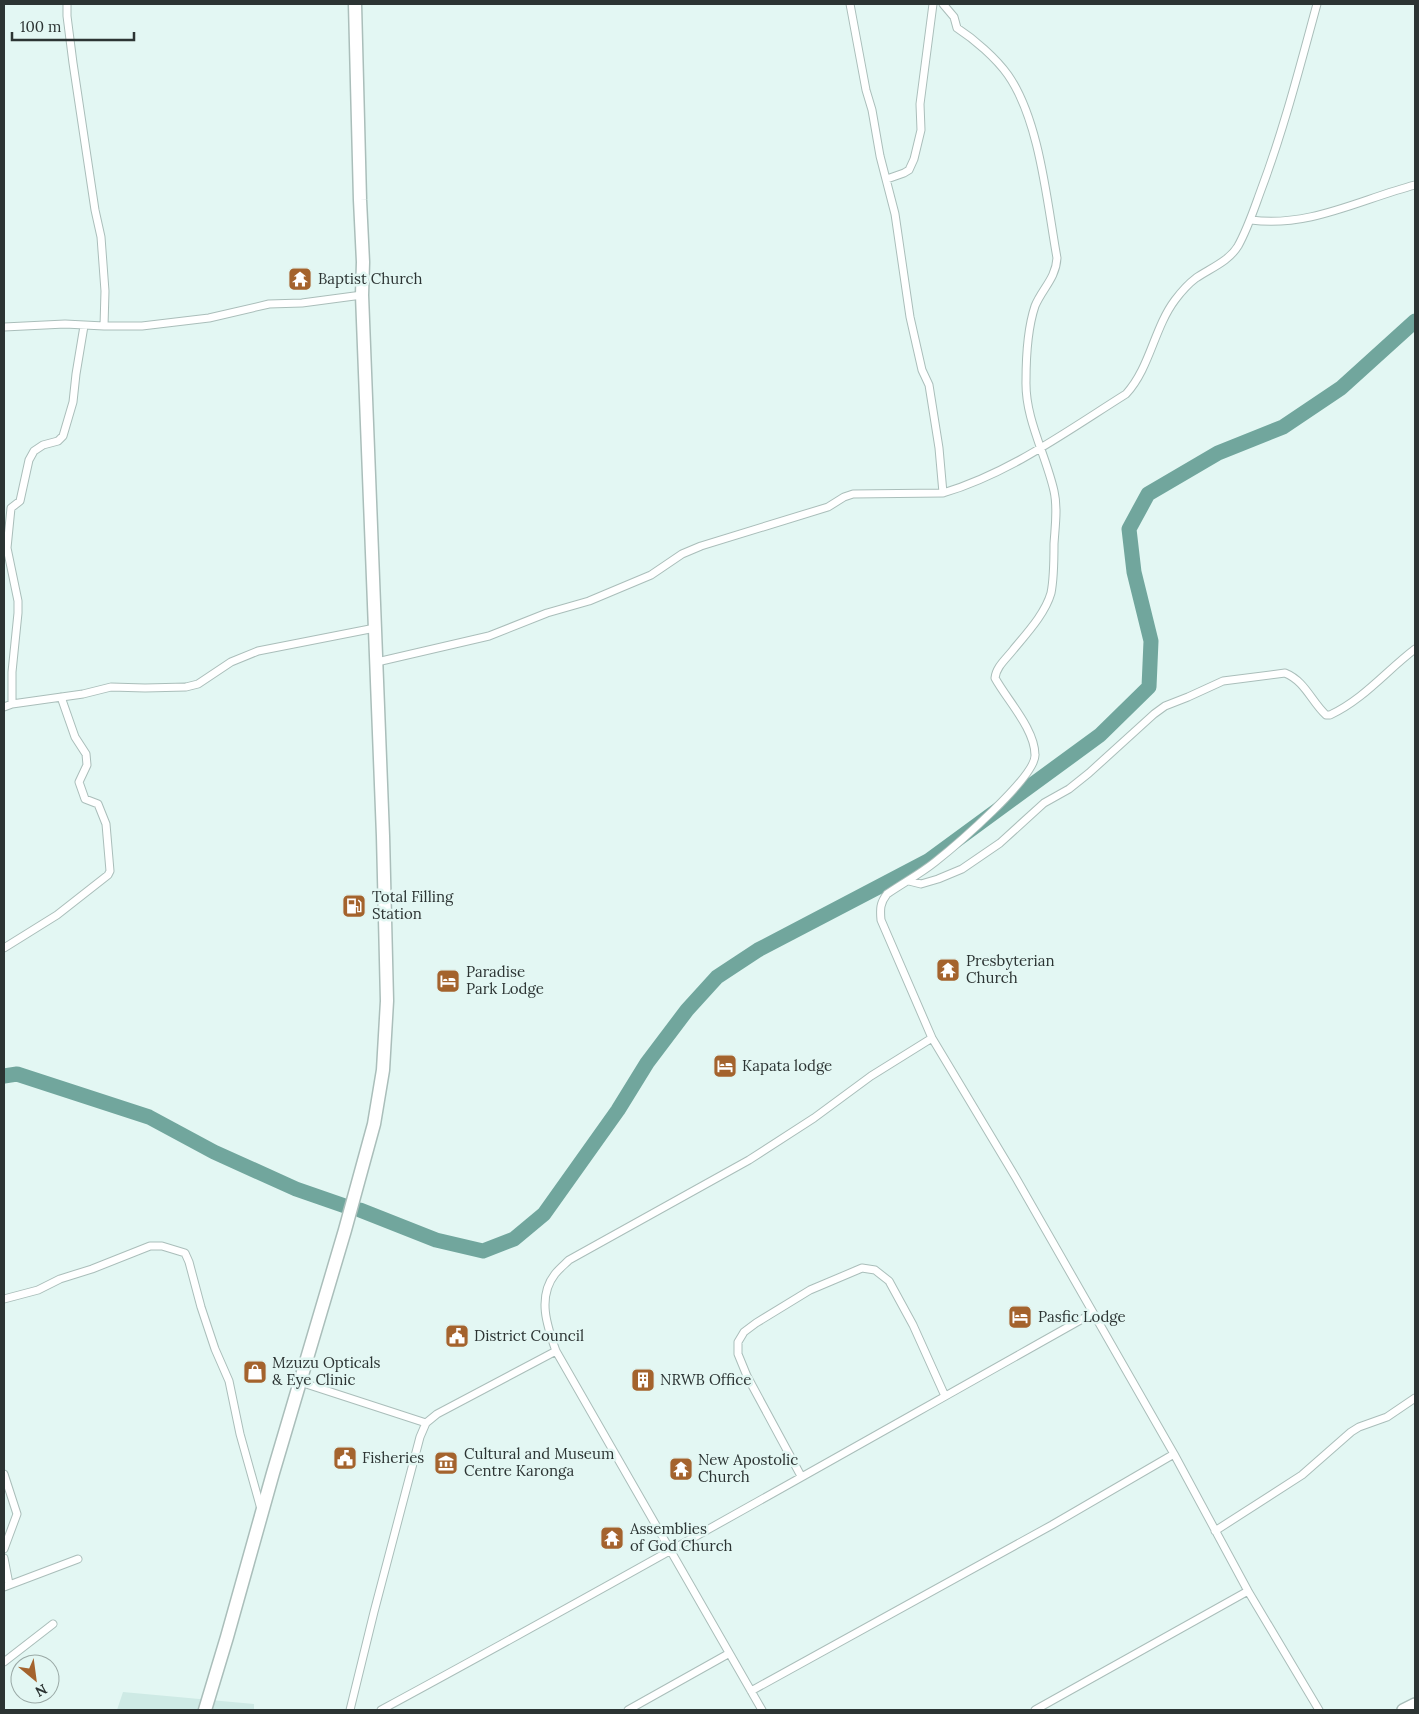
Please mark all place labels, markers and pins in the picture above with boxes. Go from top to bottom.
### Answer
temple icon: Baptist Church [287,266,313,292]
place label: Baptist Church [318,269,423,288]
place label: Total Filling Station [372,887,454,923]
fuel station icon: Total Filling Station [341,893,367,919]
place label: Presbyterian Church [966,951,1055,987]
temple icon: Presbyterian Church [935,957,961,983]
place label: Paradise Park Lodge [466,962,544,998]
hotel icon: Paradise Park Lodge [435,968,461,994]
hotel icon: Kapata lodge [712,1053,738,1079]
place label: Kapata lodge [742,1056,832,1075]
hotel icon: Pasfic Lodge [1007,1304,1033,1330]
place label: Pasfic Lodge [1038,1307,1126,1326]
public building icon: District Council [444,1323,470,1349]
place label: District Council [474,1326,584,1345]
place label: Mzuzu Opticals & Eye Clinic [272,1353,381,1389]
shop icon: Mzuzu Opticals & Eye Clinic [242,1359,268,1385]
building icon: NRWB Office [630,1367,656,1393]
place label: NRWB Office [660,1370,751,1389]
place label: Cultural and Museum Centre Karonga [464,1444,614,1480]
public building icon: Fisheries [332,1445,358,1471]
place label: Fisheries [362,1448,424,1467]
museum icon: Cultural and Museum Centre Karonga [433,1450,459,1476]
place label: New Apostolic Church [698,1450,798,1486]
temple icon: New Apostolic Church [668,1456,694,1482]
place label: Assemblies of God Church [629,1519,733,1555]
temple icon: Assemblies of God Church [599,1525,625,1551]

